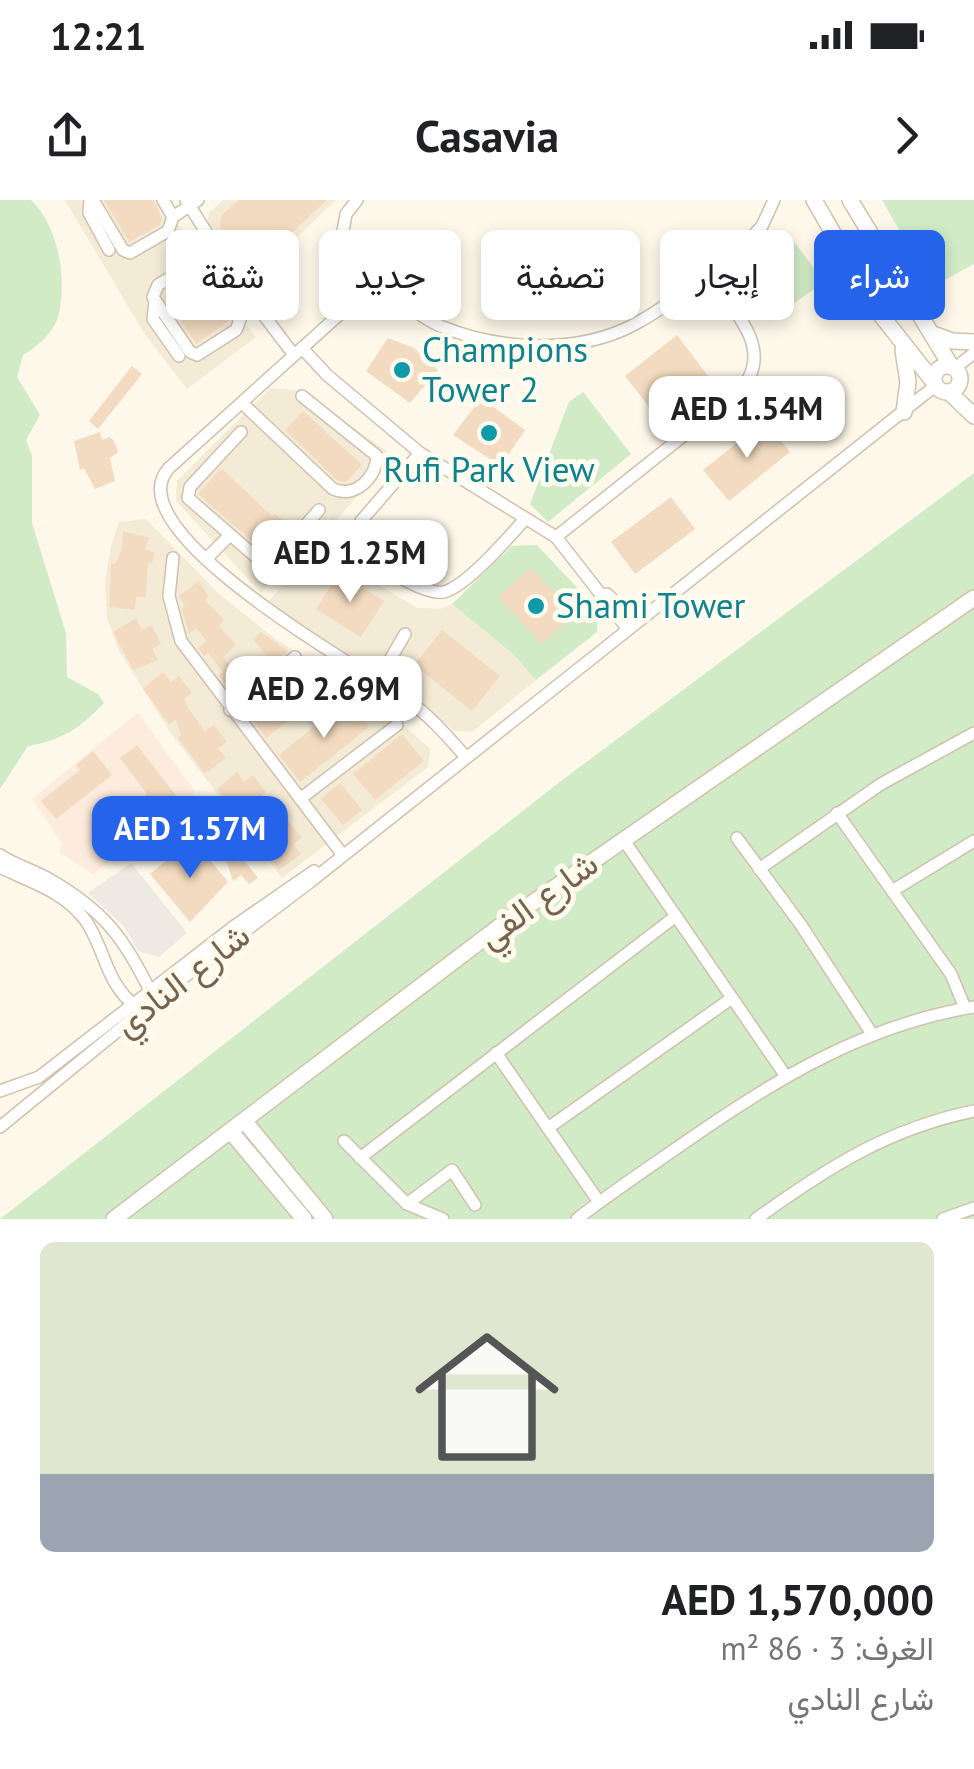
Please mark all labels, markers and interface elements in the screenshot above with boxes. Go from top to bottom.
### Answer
text: 12:21 [50,11,146,60]
text: Casavia [415,106,559,164]
icon: share [40,108,95,163]
icon: forward [879,108,934,163]
chip: شقة [166,230,299,320]
chip: جديد [319,230,461,320]
chip: تصفية [481,230,640,320]
chip: إيجار [660,230,794,320]
chip: شراء [814,230,945,320]
place label: Champions Tower 2 [422,326,588,412]
marker: Champions Tower 2 [391,359,413,381]
pin: AED 1.54M [633,376,861,461]
text: AED 1.54M [671,387,823,429]
marker: Rufi Park View [478,422,500,444]
place label: Rufi Park View [383,446,595,492]
pin: AED 1.25M [236,520,464,605]
text: AED 1.25M [274,531,426,573]
place label: Shami Tower [556,582,746,628]
marker: Shami Tower [525,595,547,617]
pin: AED 2.69M [210,656,438,741]
text: AED 2.69M [248,667,400,709]
pin: AED 1.57M [76,796,304,881]
text: AED 1.57M [114,807,266,849]
street label: شارع الفي [468,840,611,964]
street label: شارع النادي [104,912,263,1052]
icon: home [397,1307,577,1487]
text: AED 1,570,000 [662,1572,934,1627]
text: الغرف: 3 · 86 m² [720,1627,934,1669]
text: شارع النادي [787,1677,934,1719]

